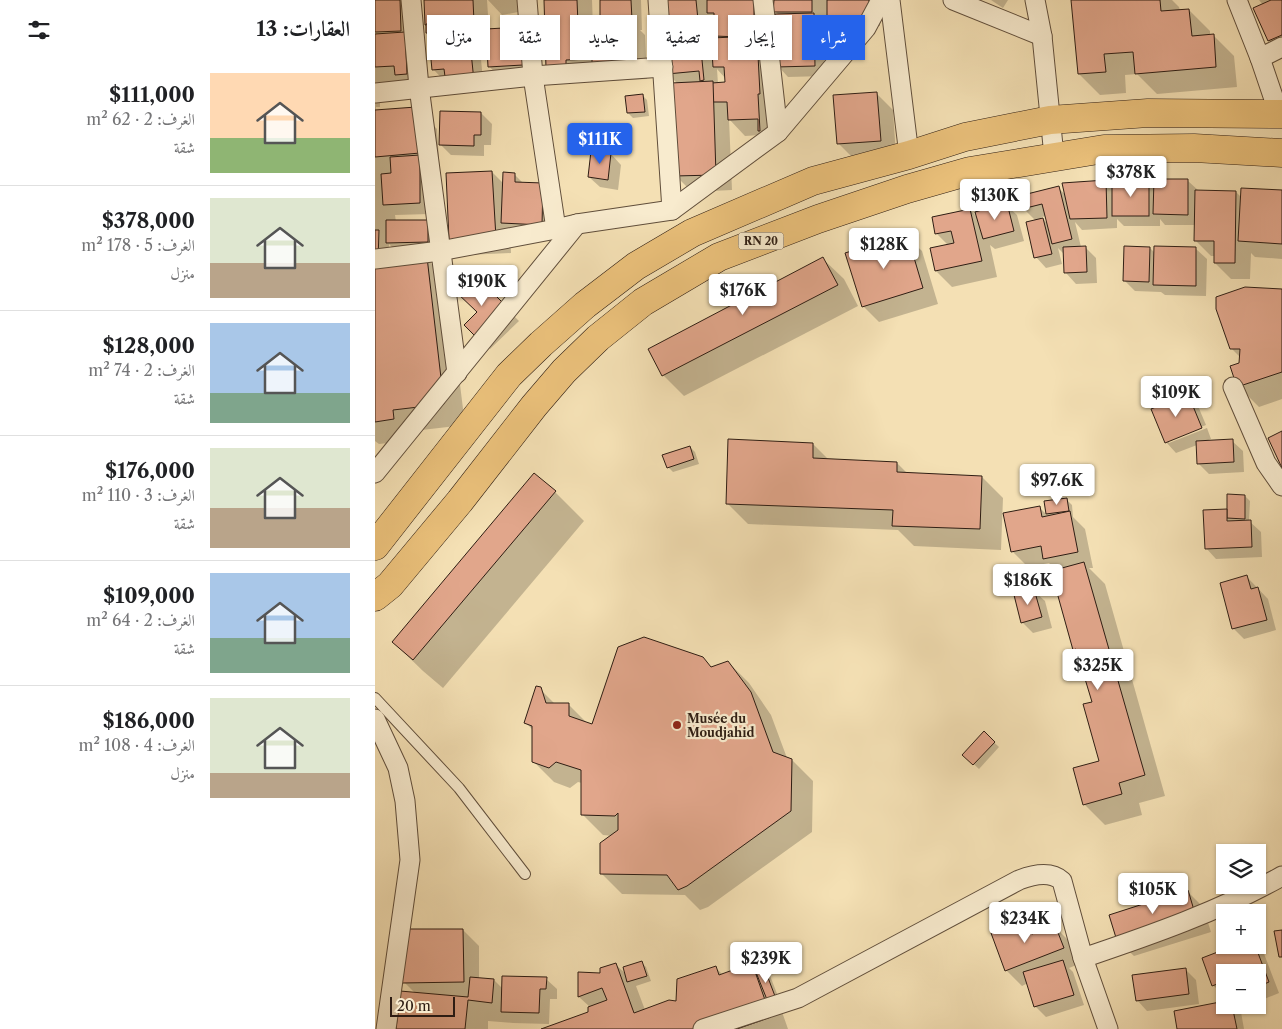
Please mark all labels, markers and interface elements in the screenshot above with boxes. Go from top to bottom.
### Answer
chip: منزل [427,15,490,60]
chip: شقة [500,15,560,60]
chip: جديد [570,15,637,60]
chip: تصفية [647,15,718,60]
chip: إيجار [728,15,792,60]
chip: شراء [802,15,865,60]
icon: filters [25,16,53,44]
text: العقارات: 13 [256,16,350,41]
text: $111,000 [109,82,195,107]
icon: home [250,93,310,153]
text: الغرف: 2 · 62 m² [86,109,195,129]
pin: $111K [565,122,635,165]
text: $111K [578,129,622,149]
text: شقة [174,137,195,157]
pin: $378K [1096,156,1166,198]
text: $378K [1107,162,1155,182]
pin: $130K [960,178,1030,221]
text: $130K [971,185,1019,205]
text: $378,000 [102,208,195,233]
icon: home [250,218,310,278]
pin: $128K [849,228,919,270]
road number: RN 20 [739,232,783,250]
text: $128K [860,234,908,254]
text: الغرف: 5 · 178 m² [81,235,195,255]
text: منزل [170,263,195,283]
pin: $190K [447,264,517,307]
text: $190K [458,271,506,291]
pin: $176K [708,274,778,316]
text: $176K [720,280,766,300]
text: $128,000 [103,333,195,358]
icon: home [250,343,310,403]
text: الغرف: 2 · 74 m² [88,360,195,380]
pin: $109K [1141,376,1211,418]
text: $109K [1152,382,1200,402]
text: شقة [174,388,195,408]
text: $176,000 [105,458,195,483]
pin: $97.6K [1016,464,1098,506]
icon: home [250,468,310,528]
text: $97.6K [1031,470,1083,490]
text: الغرف: 3 · 110 m² [82,485,195,505]
text: شقة [174,513,195,533]
pin: $186K [993,564,1063,606]
text: $186K [1004,570,1052,590]
text: $109,000 [103,583,195,608]
icon: home [250,593,310,653]
text: الغرف: 2 · 64 m² [86,610,195,630]
text: شقة [174,638,195,658]
pin: $325K [1063,648,1133,691]
text: $325K [1073,655,1123,675]
text: $186,000 [103,708,195,733]
place label: Musée du Moudjahid [687,711,754,740]
icon: home [250,718,310,778]
marker: Musée du Moudjahid [671,719,683,731]
text: الغرف: 4 · 108 m² [79,735,195,755]
text: منزل [170,763,195,783]
map controls [1216,844,1266,1014]
button: layers [1216,844,1266,894]
pin: $105K [1118,872,1188,915]
text: $105K [1129,879,1177,899]
pin: $234K [990,902,1060,944]
button: + [1216,904,1266,954]
text: $234K [1000,908,1050,928]
pin: $239K [731,942,801,984]
text: $239K [741,948,791,968]
button: − [1216,964,1266,1014]
scale bar [390,994,455,1017]
text: 20 m [397,997,431,1015]

